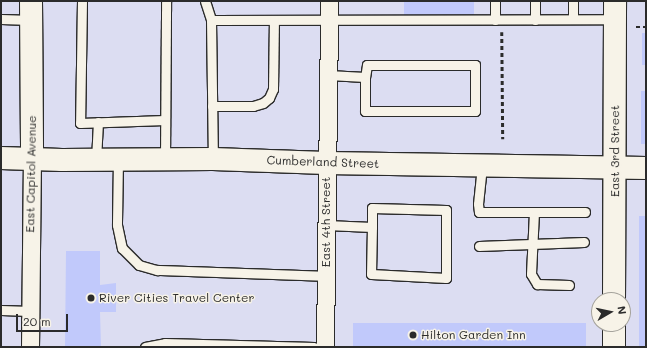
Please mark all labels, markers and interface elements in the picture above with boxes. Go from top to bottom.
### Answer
street label: East 3rd Street [608,105,622,197]
street label: East Capitol Avenue [23,115,39,233]
street label: Cumberland Street [266,153,380,171]
street label: East 4th Street [319,177,333,267]
place label: River Cities Travel Center [99,291,254,305]
north arrow [591,292,631,332]
marker: River Cities Travel Center [86,293,96,303]
text: N [614,305,630,315]
scale bar [18,306,70,332]
text: 20 m [23,313,51,329]
place label: Hilton Garden Inn [421,328,526,342]
marker: Hilton Garden Inn [408,330,418,340]

